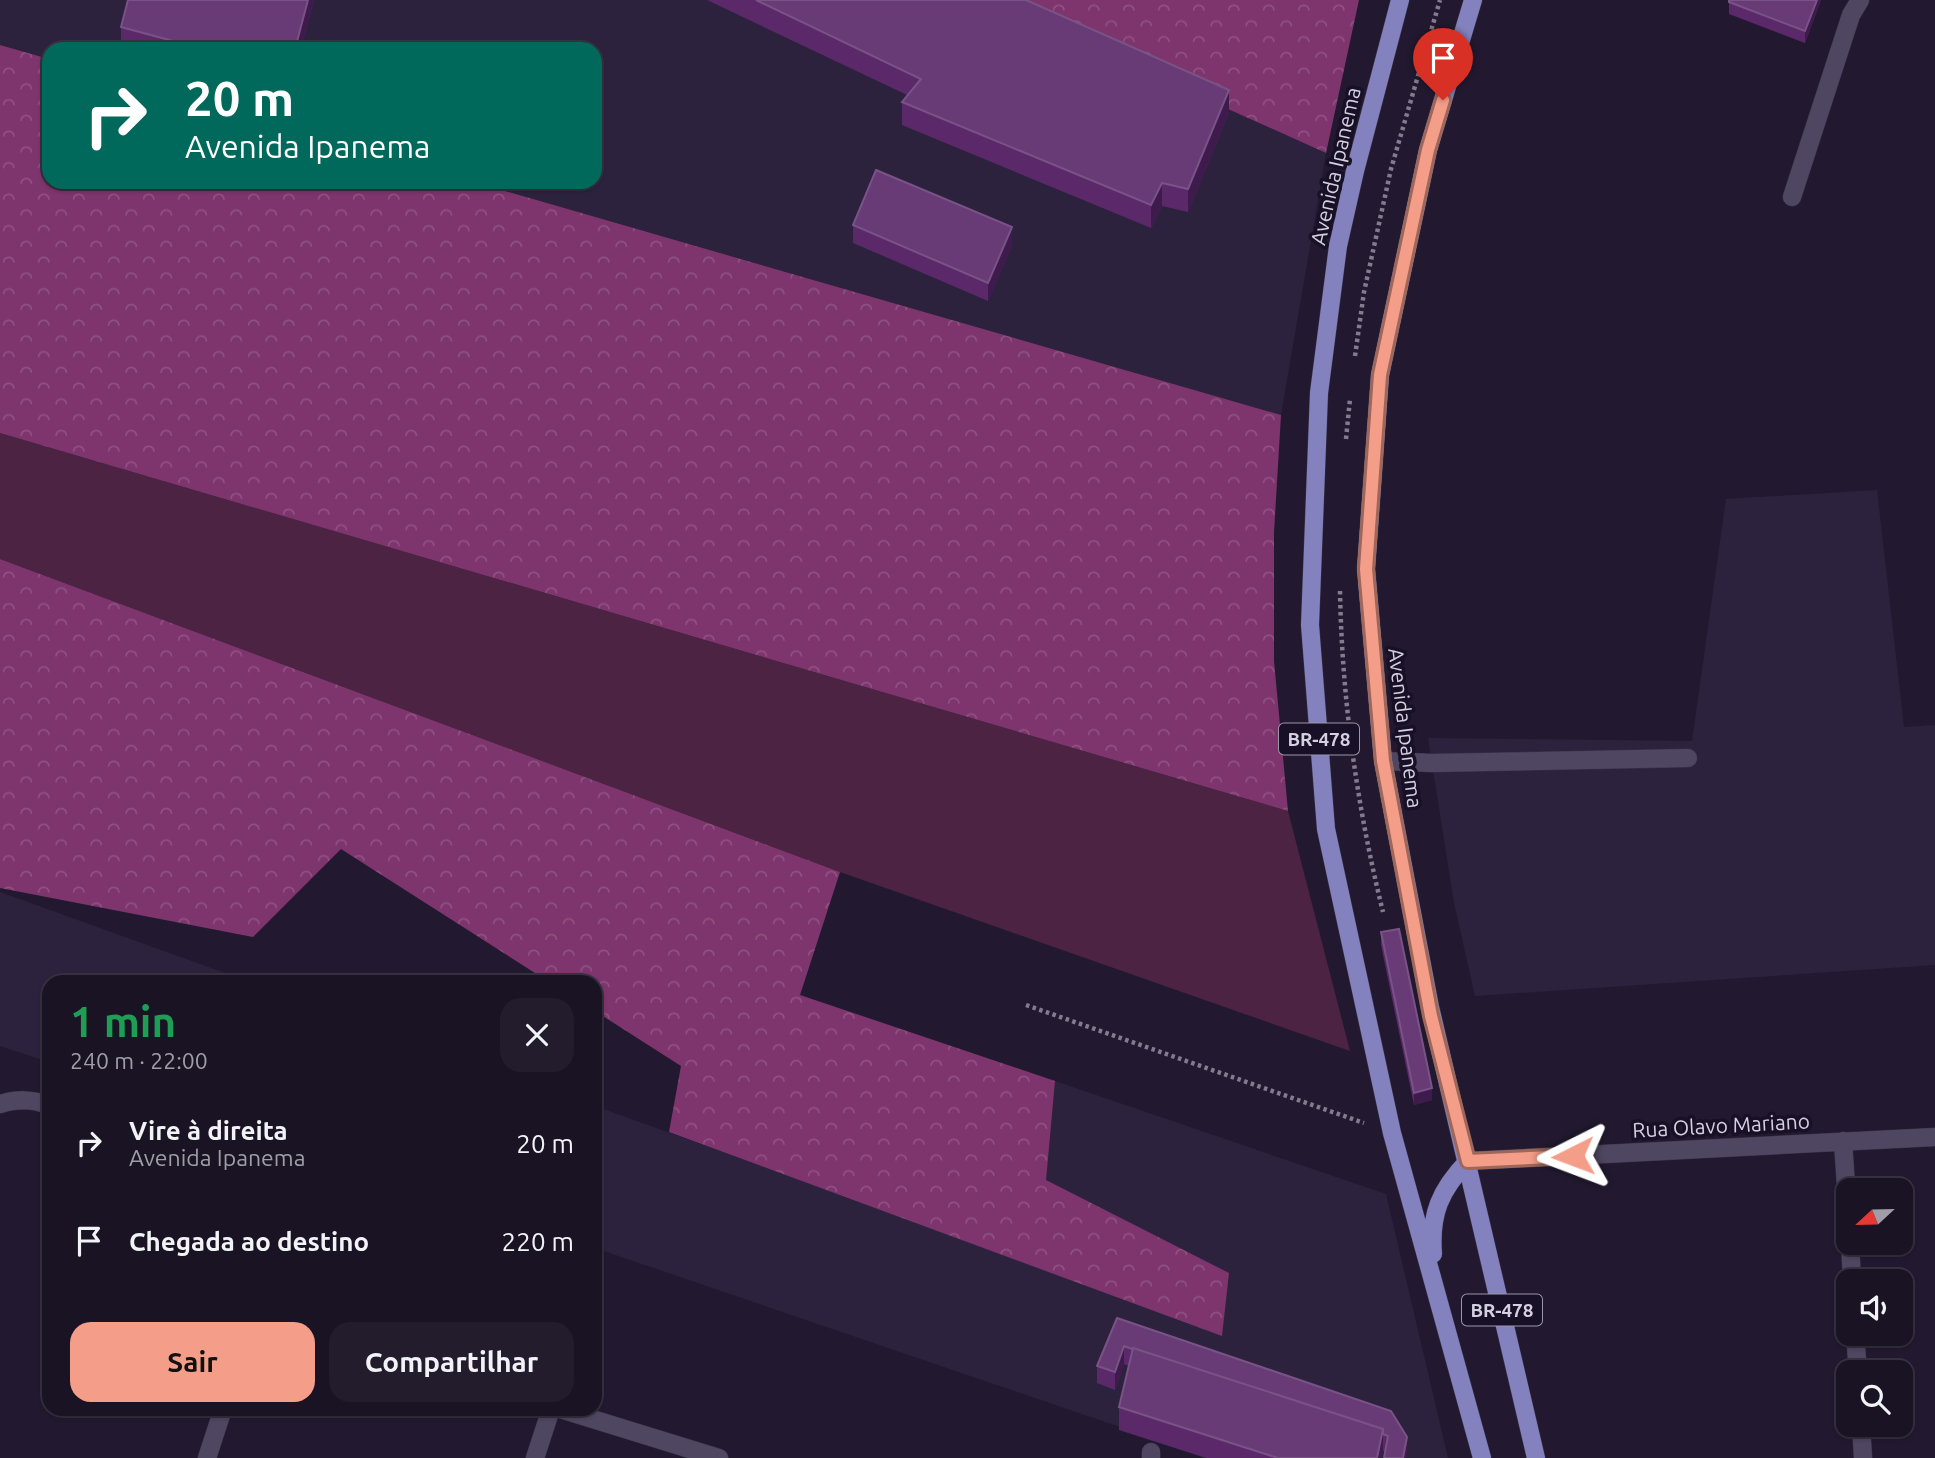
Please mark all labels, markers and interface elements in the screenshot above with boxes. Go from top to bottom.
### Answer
pin [1413,28,1473,100]
icon: arrive [1424,39,1462,77]
icon: right [70,70,161,161]
text: 20 m [185,70,294,125]
street label: Avenida Ipanema [1305,85,1365,247]
text: Avenida Ipanema [185,128,431,164]
street label: Avenida Ipanema [1384,647,1428,809]
road number: BR-478 [1279,724,1359,754]
text: 1 min [70,998,176,1045]
button: close [500,998,574,1072]
text: 240 m · 22:00 [70,1048,208,1073]
street label: Rua Olavo Mariano [1632,1108,1810,1142]
text: Vire à direita [129,1116,288,1145]
position arrow [1536,1119,1610,1193]
icon: right [70,1124,108,1162]
text: 20 m [516,1129,574,1158]
text: Avenida Ipanema [129,1145,305,1170]
north arrow [1836,1178,1913,1255]
map controls [1836,1178,1913,1437]
icon: arrive [70,1222,108,1260]
text: Chegada ao destino [129,1227,369,1256]
text: 220 m [502,1227,574,1256]
button: sound [1836,1269,1913,1346]
road number: BR-478 [1462,1294,1542,1326]
button: Sair [70,1322,315,1402]
button: Compartilhar [329,1322,574,1402]
button: search [1836,1360,1913,1437]

